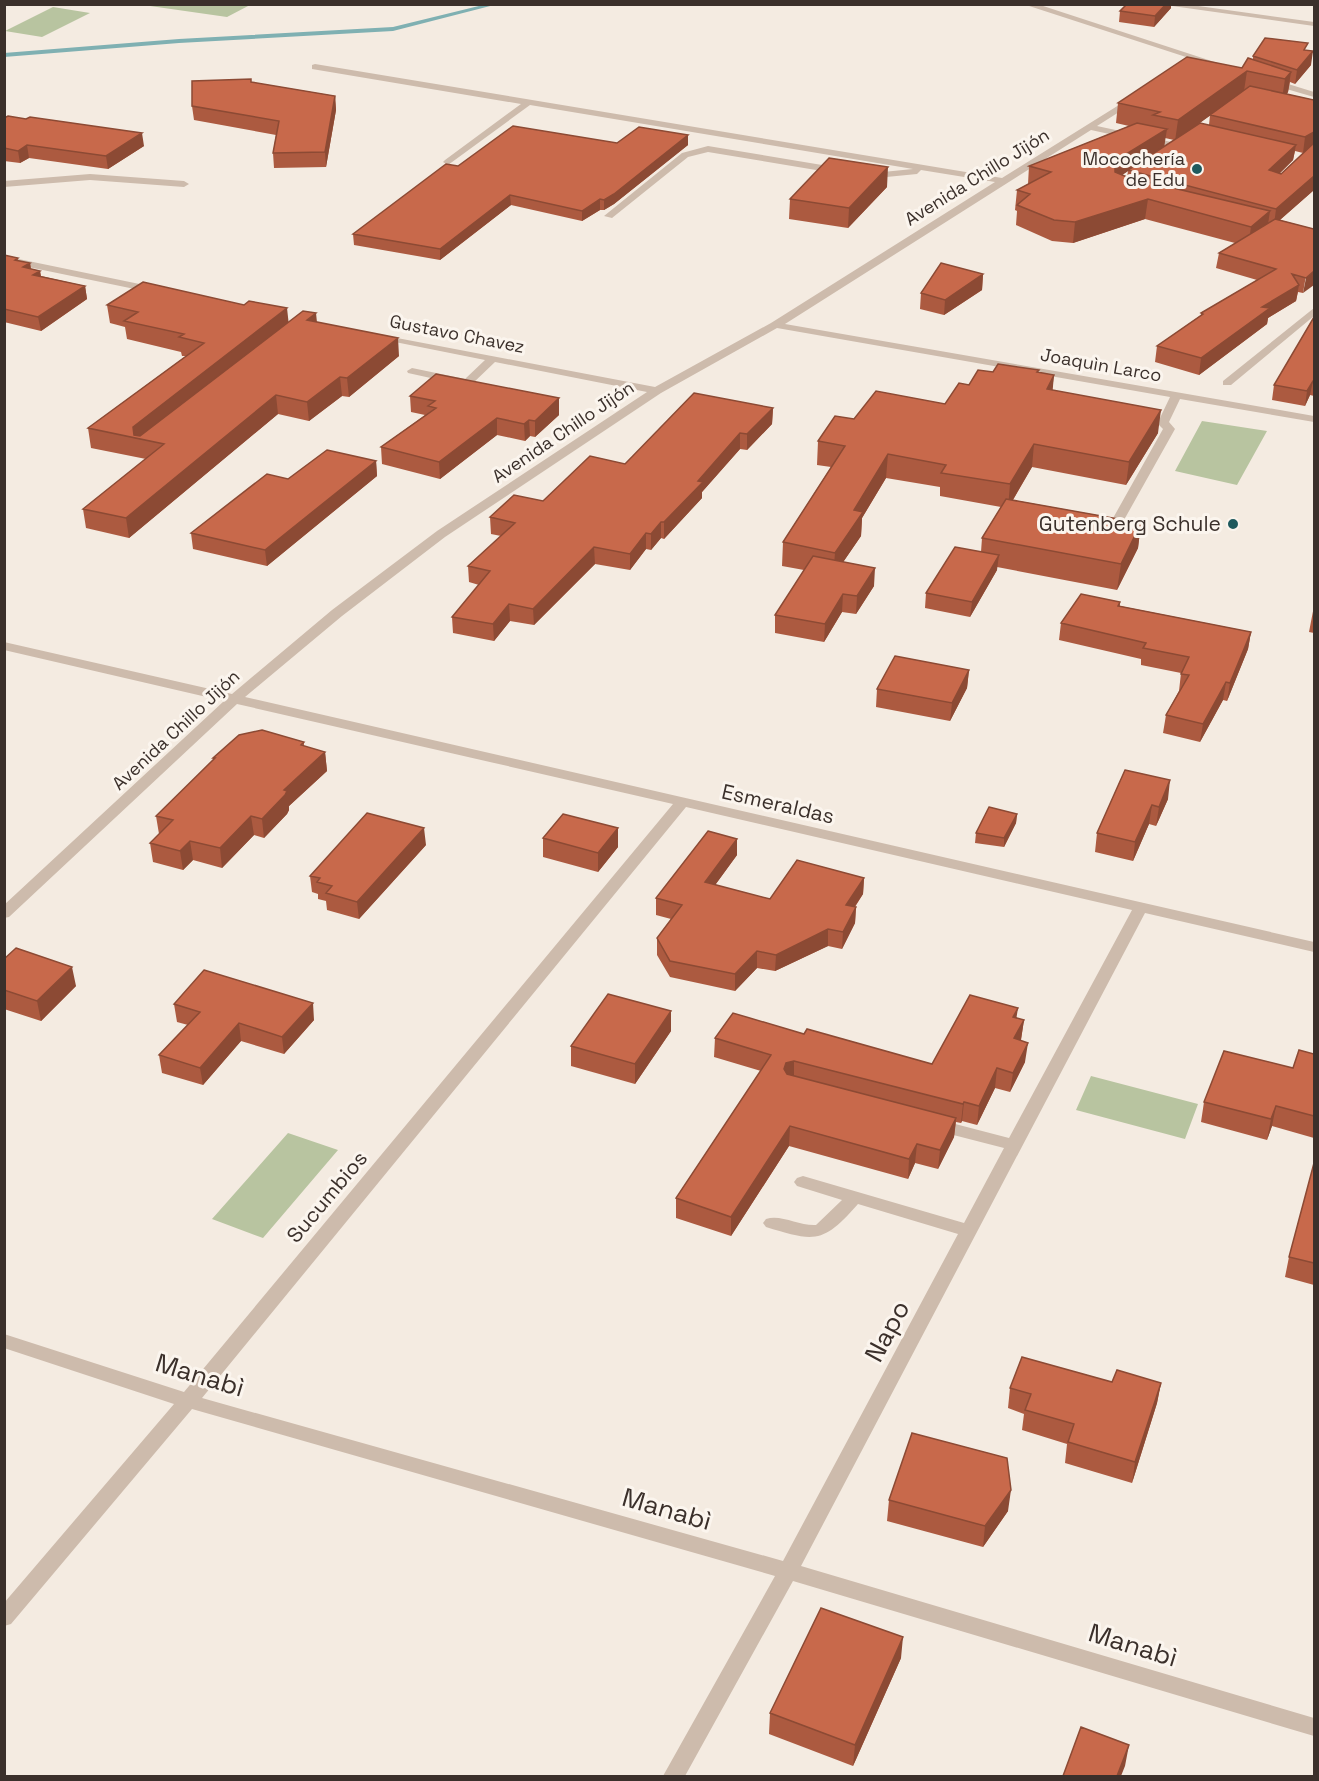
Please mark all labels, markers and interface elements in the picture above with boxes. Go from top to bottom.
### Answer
street label: Avenida Chillo Jijón [900,123,1053,230]
place label: Mocochería de Edu [1082,147,1185,191]
marker: Mocochería de Edu [1190,162,1204,176]
street label: Gustavo Chavez [388,309,526,358]
street label: Joaquìn Larco [1039,343,1163,386]
street label: Avenida Chillo Jijón [487,376,638,488]
place label: Gutenberg Schule [1039,510,1221,537]
marker: Gutenberg Schule [1226,517,1240,531]
street label: Avenida Chillo Jijón [107,665,244,795]
street label: Esmeraldas [719,777,837,830]
street label: Sucumbios [280,1145,373,1248]
street label: Napo [857,1294,917,1368]
street label: Manabì [151,1345,249,1405]
street label: Manabì [618,1480,716,1538]
street label: Manabì [1084,1615,1182,1675]

